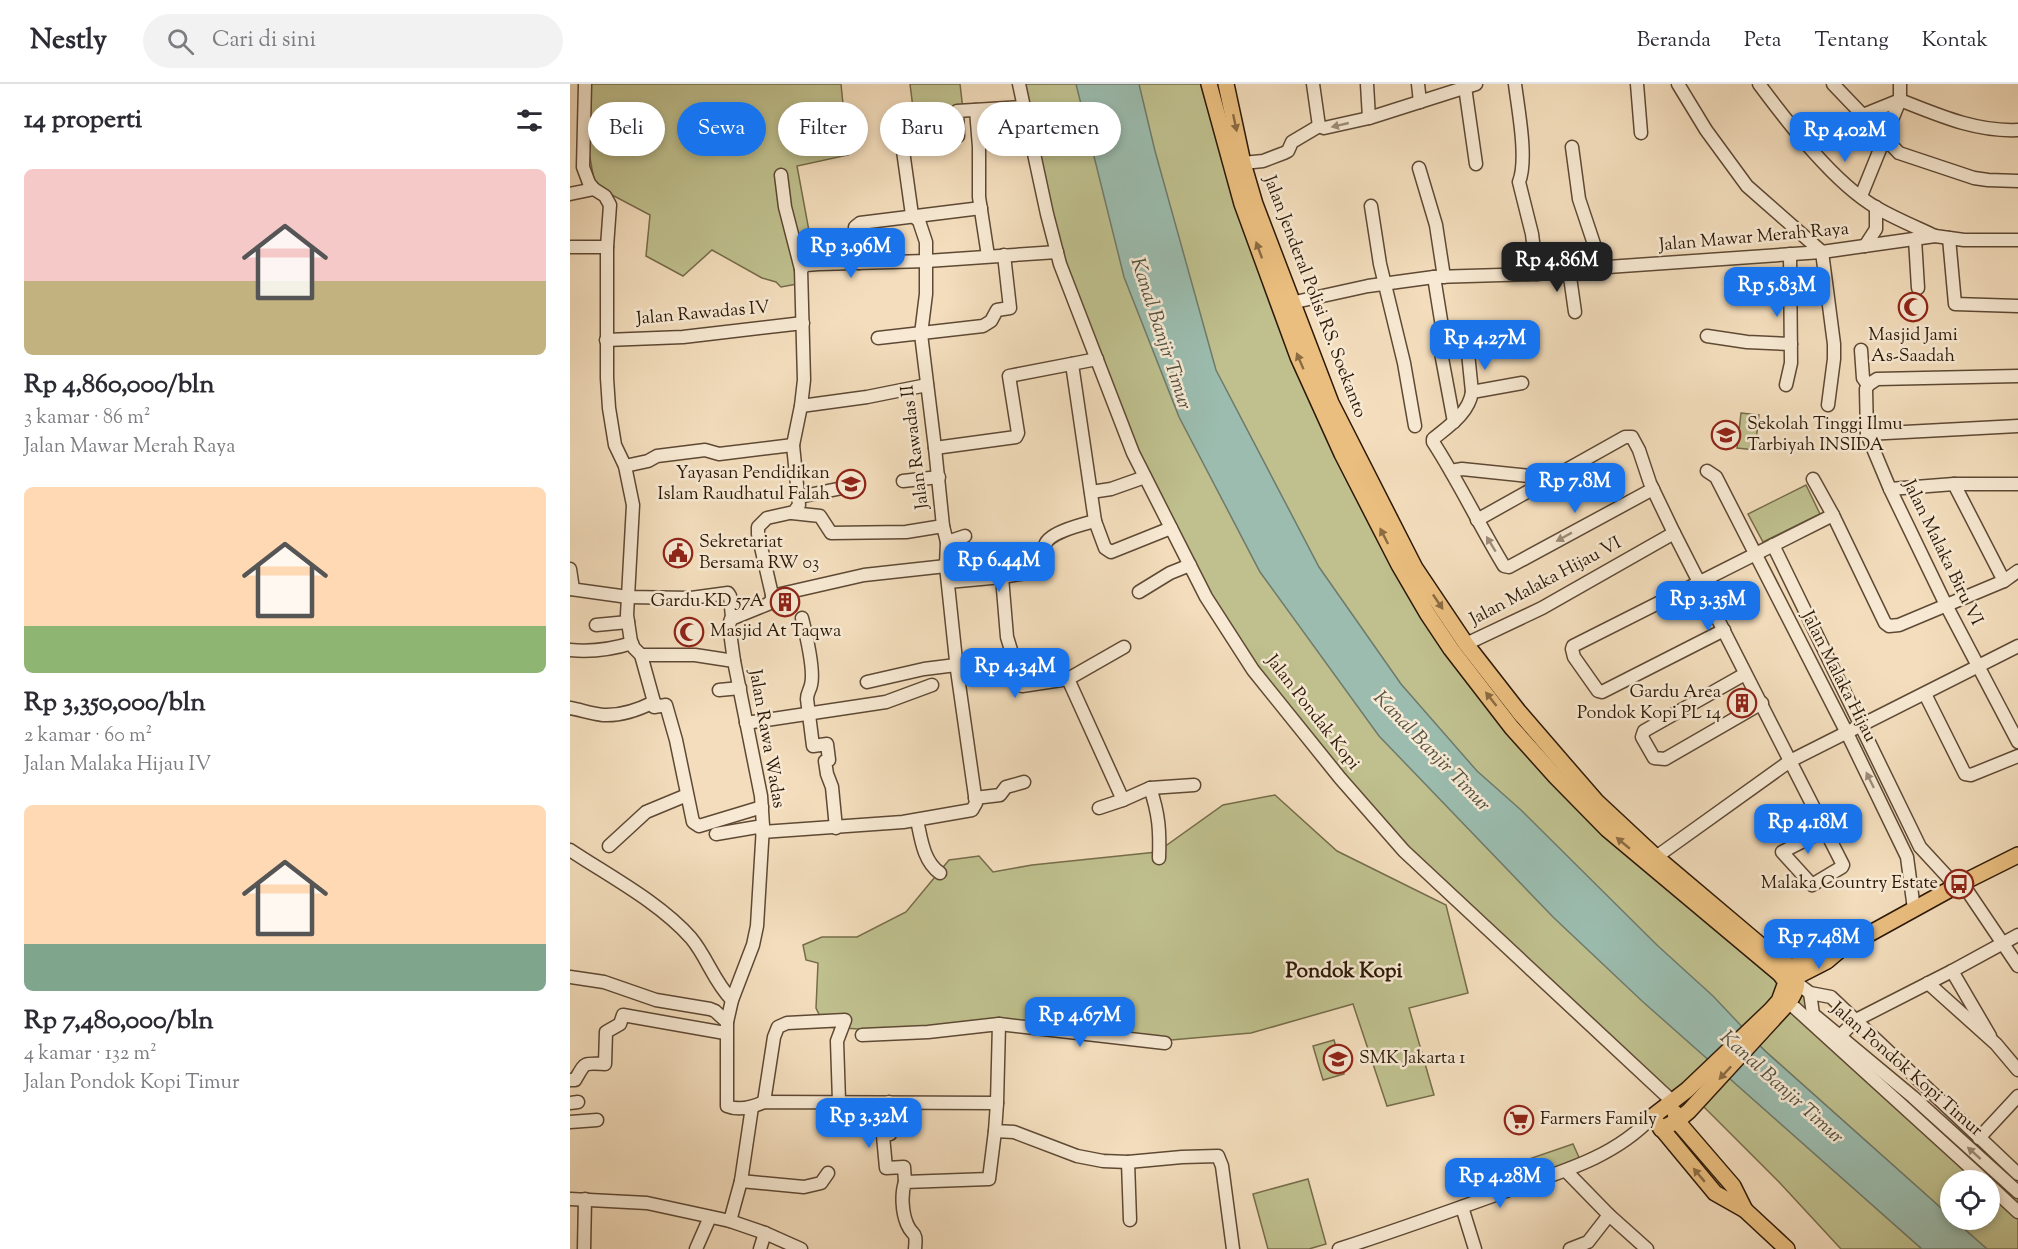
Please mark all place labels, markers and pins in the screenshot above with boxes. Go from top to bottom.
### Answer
pin: Rp 4.02M [1783,112,1907,163]
pin: Rp 3.96M [789,228,913,279]
pin: Rp 4.86M [1495,242,1619,293]
pin: Rp 5.83M [1715,267,1839,318]
mosque icon: Masjid Jami As-Saadah [1897,291,1929,323]
pin: Rp 4.27M [1423,320,1547,371]
place label: Masjid Jami As-Saadah [1868,323,1958,370]
place label: Sekolah Tinggi Ilmu Tarbiyah INSIDA [1747,412,1903,459]
school or university icon: Sekolah Tinggi Ilmu Tarbiyah INSIDA [1710,419,1742,451]
place label: Yayasan Pendidikan Islam Raudhatul Falah [658,461,830,508]
pin: Rp 7.8M [1520,463,1630,514]
school or university icon: Yayasan Pendidikan Islam Raudhatul Falah [835,468,867,500]
place label: Sekretariat Bersama RW 03 [699,530,819,577]
public building icon: Sekretariat Bersama RW 03 [662,537,694,569]
pin: Rp 6.44M [937,542,1061,593]
pin: Rp 3.35M [1646,581,1770,632]
building icon: Gardu KD 57A [769,586,801,618]
place label: Gardu KD 57A [651,589,764,615]
mosque icon: Masjid At Taqwa [673,616,705,648]
place label: Masjid At Taqwa [710,619,841,645]
pin: Rp 4.34M [953,648,1077,699]
place label: Gardu Area Pondok Kopi PL 14 [1577,680,1721,727]
building icon: Gardu Area Pondok Kopi PL 14 [1726,687,1758,719]
pin: Rp 4.18M [1746,804,1870,855]
bus stop icon: Malaka Country Estate [1943,868,1975,900]
place label: Malaka Country Estate [1761,871,1938,897]
pin: Rp 7.48M [1757,919,1881,970]
pin: Rp 4.67M [1018,997,1142,1048]
school or university icon: SMK Jakarta 1 [1322,1043,1354,1075]
place label: SMK Jakarta 1 [1359,1046,1465,1072]
pin: Rp 3.32M [807,1098,931,1149]
supermarket icon: Farmers Family [1503,1104,1535,1136]
place label: Farmers Family [1540,1107,1657,1133]
pin: Rp 4.28M [1438,1158,1562,1209]

